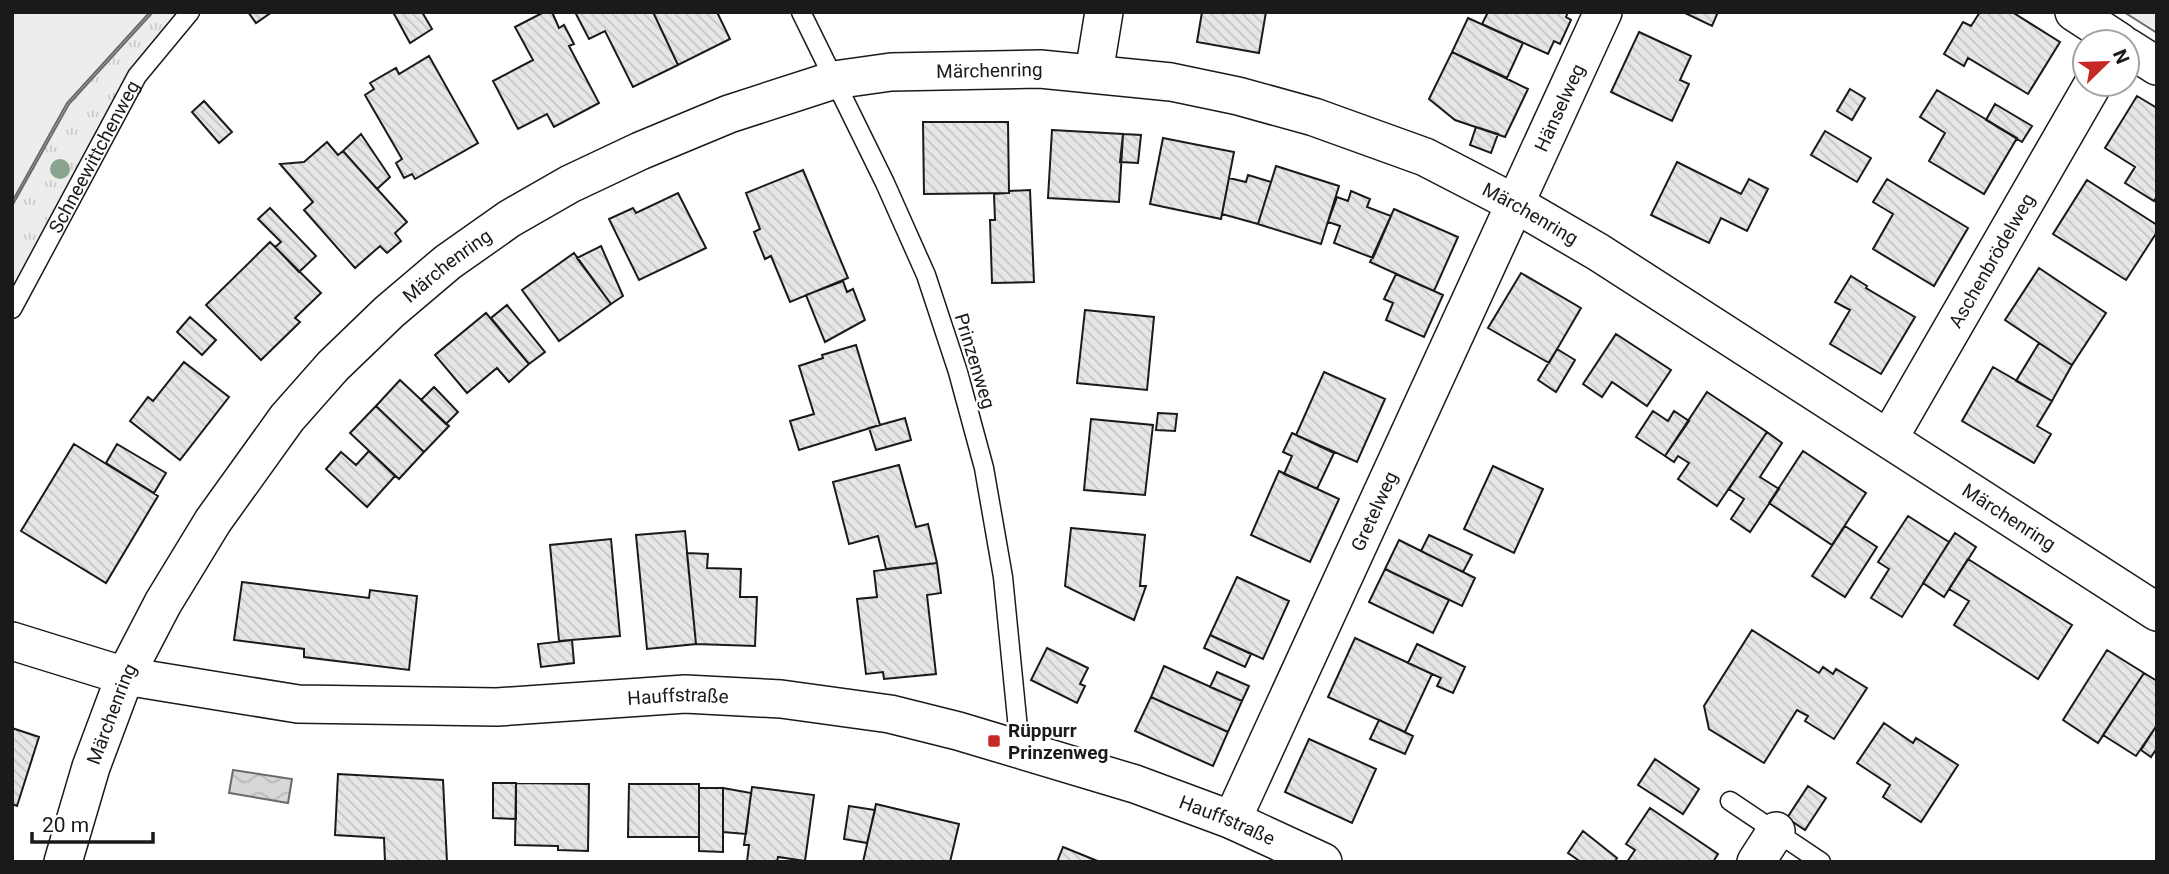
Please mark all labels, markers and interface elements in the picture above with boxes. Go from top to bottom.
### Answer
north arrow [2071,28,2141,98]
text: N [2108,46,2134,67]
street label: Märchenring [936,57,1043,83]
street label: Hänselweg [1529,60,1589,155]
street label: Schneewittchenweg [44,76,144,237]
street label: Märchenring [1479,177,1582,249]
street label: Aschenbrödelweg [1944,189,2039,332]
street label: Märchenring [398,224,496,307]
street label: Prinzenweg [950,311,1000,411]
street label: Gretelweg [1346,467,1402,555]
street label: Märchenring [1958,478,2060,555]
street label: Märchenring [82,659,141,768]
street label: Hauffstraße [627,682,729,709]
place label: Rüppurr Prinzenweg [1008,719,1108,764]
marker: Rüppurr Prinzenweg [986,733,1002,749]
street label: Hauffstraße [1176,790,1279,850]
scale bar [32,800,152,844]
text: 20 m [42,813,89,837]

